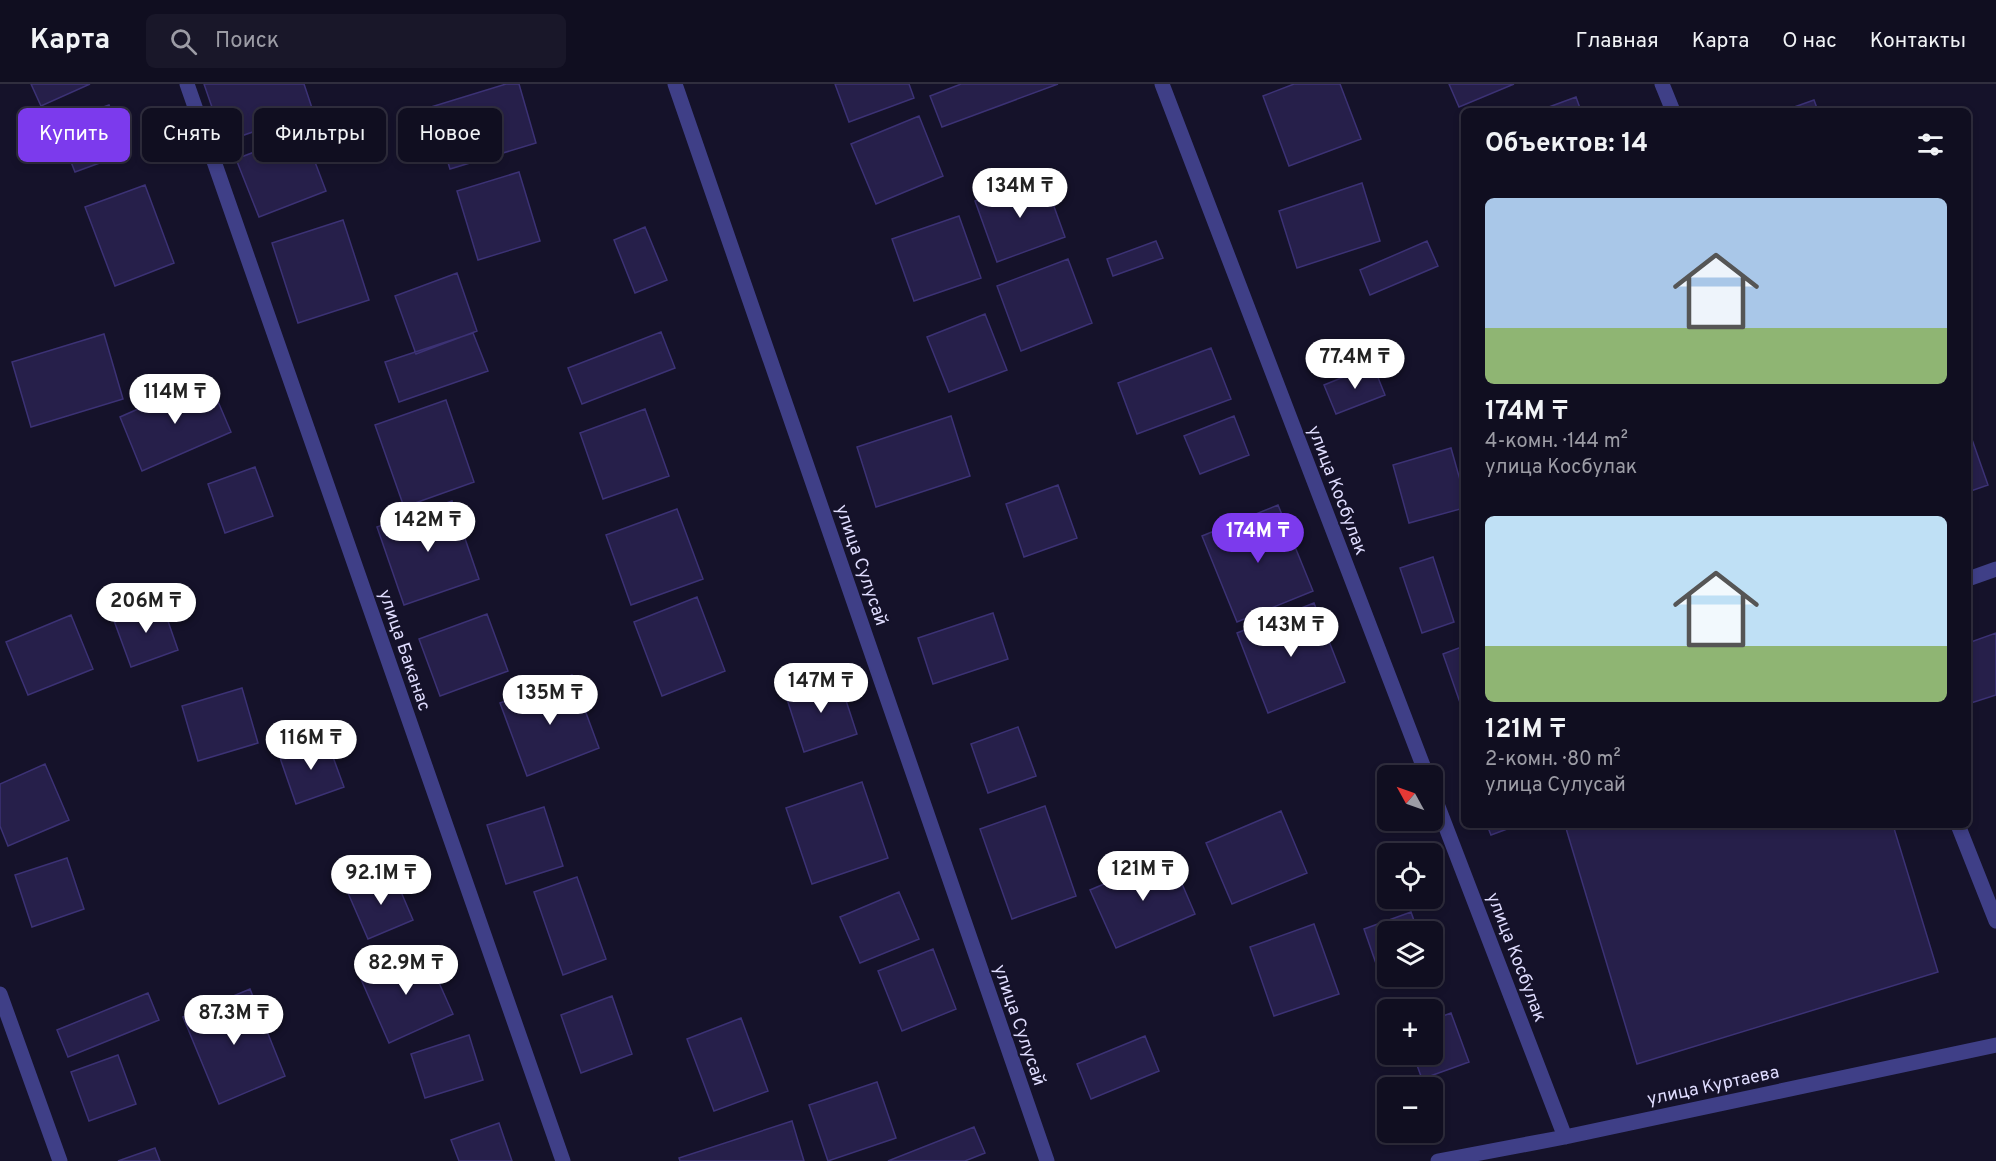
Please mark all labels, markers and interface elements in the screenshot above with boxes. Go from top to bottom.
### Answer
search box [146,14,566,68]
text: Карта [30,23,110,59]
icon: search [167,25,200,58]
text: Поиск [215,28,279,55]
text: Главная [1575,28,1659,55]
text: Карта [1692,28,1749,55]
text: О нас [1782,28,1837,55]
text: Контакты [1870,28,1966,55]
chip: Купить [18,108,130,162]
chip: Снять [142,108,242,162]
chip: Фильтры [254,108,386,162]
chip: Новое [398,108,502,162]
text: Объектов: 14 [1485,128,1648,161]
icon: filters [1914,128,1947,161]
pin: 134M ₸ [971,168,1069,219]
text: 134M ₸ [986,174,1054,200]
icon: home [1662,237,1770,345]
pin: 77.4M ₸ [1300,339,1410,390]
text: 77.4M ₸ [1320,345,1390,371]
pin: 114M ₸ [126,374,224,425]
text: 114M ₸ [143,380,207,406]
text: 174M ₸ [1485,396,1569,429]
street label: улица Косбулак [1301,422,1372,559]
text: 4-комн. · 144 m² [1485,429,1628,455]
text: улица Косбулак [1485,455,1637,481]
pin: 142M ₸ [379,502,477,553]
street label: улица Сулусай [829,502,892,629]
text: 142M ₸ [394,508,462,534]
pin: 174M ₸ [1209,513,1307,564]
text: 174M ₸ [1226,519,1290,545]
icon: home [1662,555,1770,663]
pin: 206M ₸ [97,583,195,634]
street label: улица Баканас [372,587,435,714]
text: 206M ₸ [110,589,182,615]
pin: 143M ₸ [1242,607,1340,658]
text: 143M ₸ [1257,613,1325,639]
pin: 147M ₸ [772,663,870,714]
text: 147M ₸ [788,669,854,695]
pin: 135M ₸ [501,675,599,726]
text: 135M ₸ [517,681,583,707]
text: 121M ₸ [1485,714,1566,747]
pin: 116M ₸ [262,720,360,771]
text: 116M ₸ [280,726,342,752]
text: 2-комн. · 80 m² [1485,747,1621,773]
north arrow [1377,765,1443,831]
map controls [1377,765,1443,1143]
text: улица Сулусай [1485,773,1626,799]
button: locate [1377,843,1443,909]
pin: 121M ₸ [1094,851,1192,902]
pin: 92.1M ₸ [326,855,436,906]
text: 121M ₸ [1112,857,1174,883]
text: 92.1M ₸ [345,861,417,887]
street label: улица Косбулак [1480,889,1551,1026]
button: layers [1377,921,1443,987]
pin: 82.9M ₸ [351,945,461,996]
text: 82.9M ₸ [368,951,444,977]
street label: улица Сулусай [987,962,1050,1089]
pin: 87.3M ₸ [179,995,289,1046]
button: + [1377,999,1443,1065]
text: 87.3M ₸ [198,1001,270,1027]
street label: улица Куртаева [1645,1061,1781,1112]
button: − [1377,1077,1443,1143]

